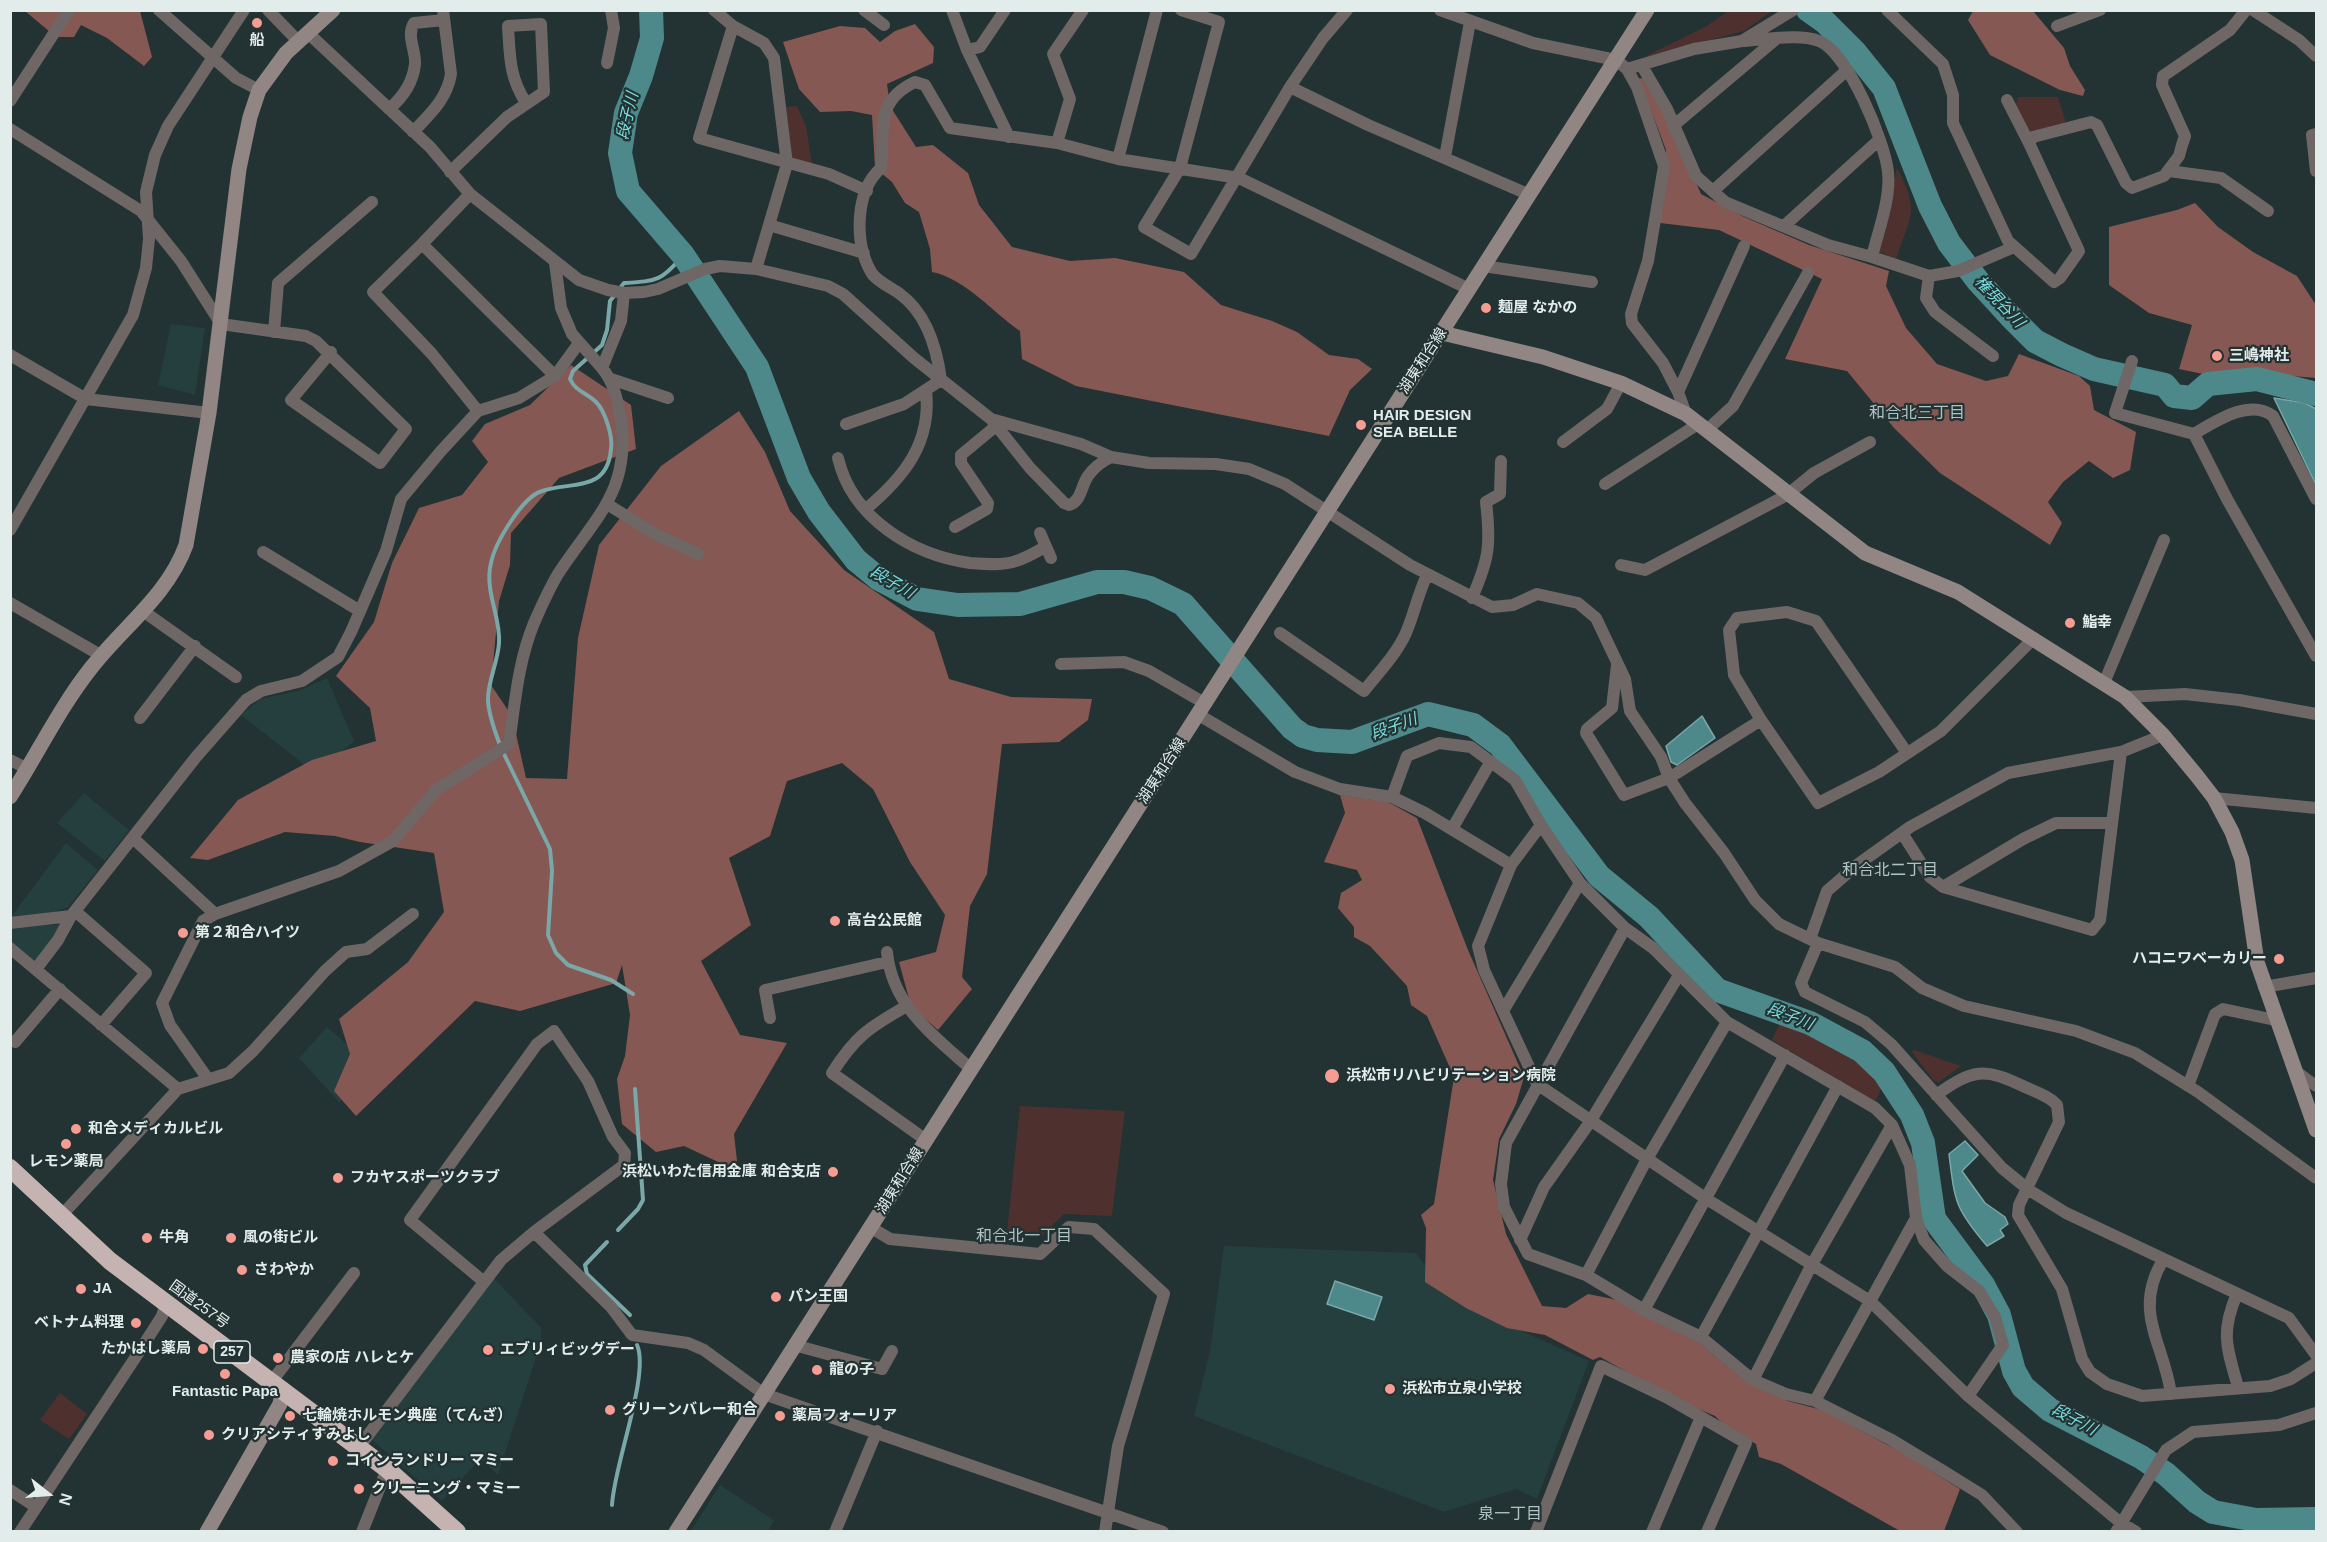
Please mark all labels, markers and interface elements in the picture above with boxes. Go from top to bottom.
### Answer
marker: 船 [250,16,264,30]
place label: 船 [250,32,264,50]
water label: 段子川 [613,90,643,142]
water label: 権現谷川 [1970,272,2028,332]
place label: 麺屋 なかの [1498,299,1577,317]
marker: 麺屋 なかの [1479,301,1493,315]
street label: 湖東和合線 [1395,325,1451,397]
place label: 三嶋神社 [2229,347,2289,365]
marker: 三嶋神社 [2210,349,2224,363]
district label: 和合北三丁目 [1869,404,1965,424]
place label: HAIR DESIGN SEA BELLE [1373,407,1471,442]
marker: HAIR DESIGN SEA BELLE [1354,418,1368,432]
water label: 段子川 [866,563,918,603]
place label: 鮨幸 [2082,614,2112,632]
marker: 鮨幸 [2063,616,2077,630]
water label: 段子川 [1368,710,1420,744]
street label: 湖東和合線 [1134,735,1190,807]
district label: 和合北二丁目 [1842,861,1938,881]
place label: 高台公民館 [847,912,922,930]
marker: 高台公民館 [828,914,842,928]
place label: 第２和合ハイツ [195,924,300,942]
marker: 第２和合ハイツ [176,926,190,940]
place label: ハコニワベーカリー [2132,950,2267,968]
marker: ハコニワベーカリー [2272,952,2286,966]
water label: 段子川 [1764,999,1816,1035]
marker: 浜松市リハビリテーション病院 [1323,1067,1341,1085]
place label: 浜松市リハビリテーション病院 [1346,1067,1556,1085]
place label: 和合メディカルビル [88,1120,223,1138]
marker: 和合メディカルビル [69,1122,83,1136]
marker: レモン薬局 [59,1137,73,1151]
street label: 湖東和合線 [872,1144,928,1218]
place label: レモン薬局 [29,1153,103,1171]
place label: 浜松いわた信用金庫 和合支店 [622,1163,821,1181]
marker: 浜松いわた信用金庫 和合支店 [826,1165,840,1179]
place label: フカヤスポーツクラブ [350,1169,500,1187]
marker: フカヤスポーツクラブ [331,1171,345,1185]
district label: 和合北一丁目 [976,1227,1072,1247]
place label: 牛角 [159,1229,189,1247]
place label: 風の街ビル [243,1229,318,1247]
marker: 牛角 [140,1231,154,1245]
marker: 風の街ビル [224,1231,238,1245]
place label: さわやか [254,1261,314,1279]
marker: さわやか [235,1263,249,1277]
street label: 国道257号 [165,1277,233,1333]
place label: JA [93,1280,112,1298]
marker: JA [74,1282,88,1296]
place label: パン王国 [788,1288,848,1306]
marker: パン王国 [769,1290,783,1304]
place label: ベトナム料理 [34,1314,124,1332]
marker: ベトナム料理 [129,1316,143,1330]
place label: たかはし薬局 [101,1340,191,1358]
road number: 257 [214,1341,250,1363]
place label: エブリィビッグデー [500,1341,635,1359]
marker: たかはし薬局 [196,1342,210,1356]
marker: エブリィビッグデー [481,1343,495,1357]
place label: 農家の店 ハレとケ [290,1349,414,1367]
marker: 農家の店 ハレとケ [271,1351,285,1365]
place label: 龍の子 [829,1361,874,1379]
marker: 龍の子 [810,1363,824,1377]
marker: Fantastic Papa [218,1367,232,1381]
place label: 浜松市立泉小学校 [1402,1380,1522,1398]
marker: 浜松市立泉小学校 [1383,1382,1397,1396]
place label: Fantastic Papa [172,1383,278,1401]
water label: 段子川 [2048,1400,2100,1440]
place label: グリーンバレー和合 [622,1401,757,1419]
marker: グリーンバレー和合 [603,1403,617,1417]
place label: 七輪焼ホルモン典座（てんざ） [302,1407,512,1425]
place label: 薬局フォーリア [792,1407,897,1425]
marker: 七輪焼ホルモン典座（てんざ） [283,1409,297,1423]
marker: 薬局フォーリア [773,1409,787,1423]
place label: クリアシティすみよし [221,1426,371,1444]
marker: クリアシティすみよし [202,1428,216,1442]
place label: コインランドリー マミー [345,1452,514,1470]
marker: コインランドリー マミー [326,1454,340,1468]
north arrow [18,1464,78,1524]
place label: クリーニング・マミー [371,1480,521,1498]
marker: クリーニング・マミー [352,1482,366,1496]
text: N [56,1491,76,1507]
district label: 泉一丁目 [1478,1505,1542,1525]

